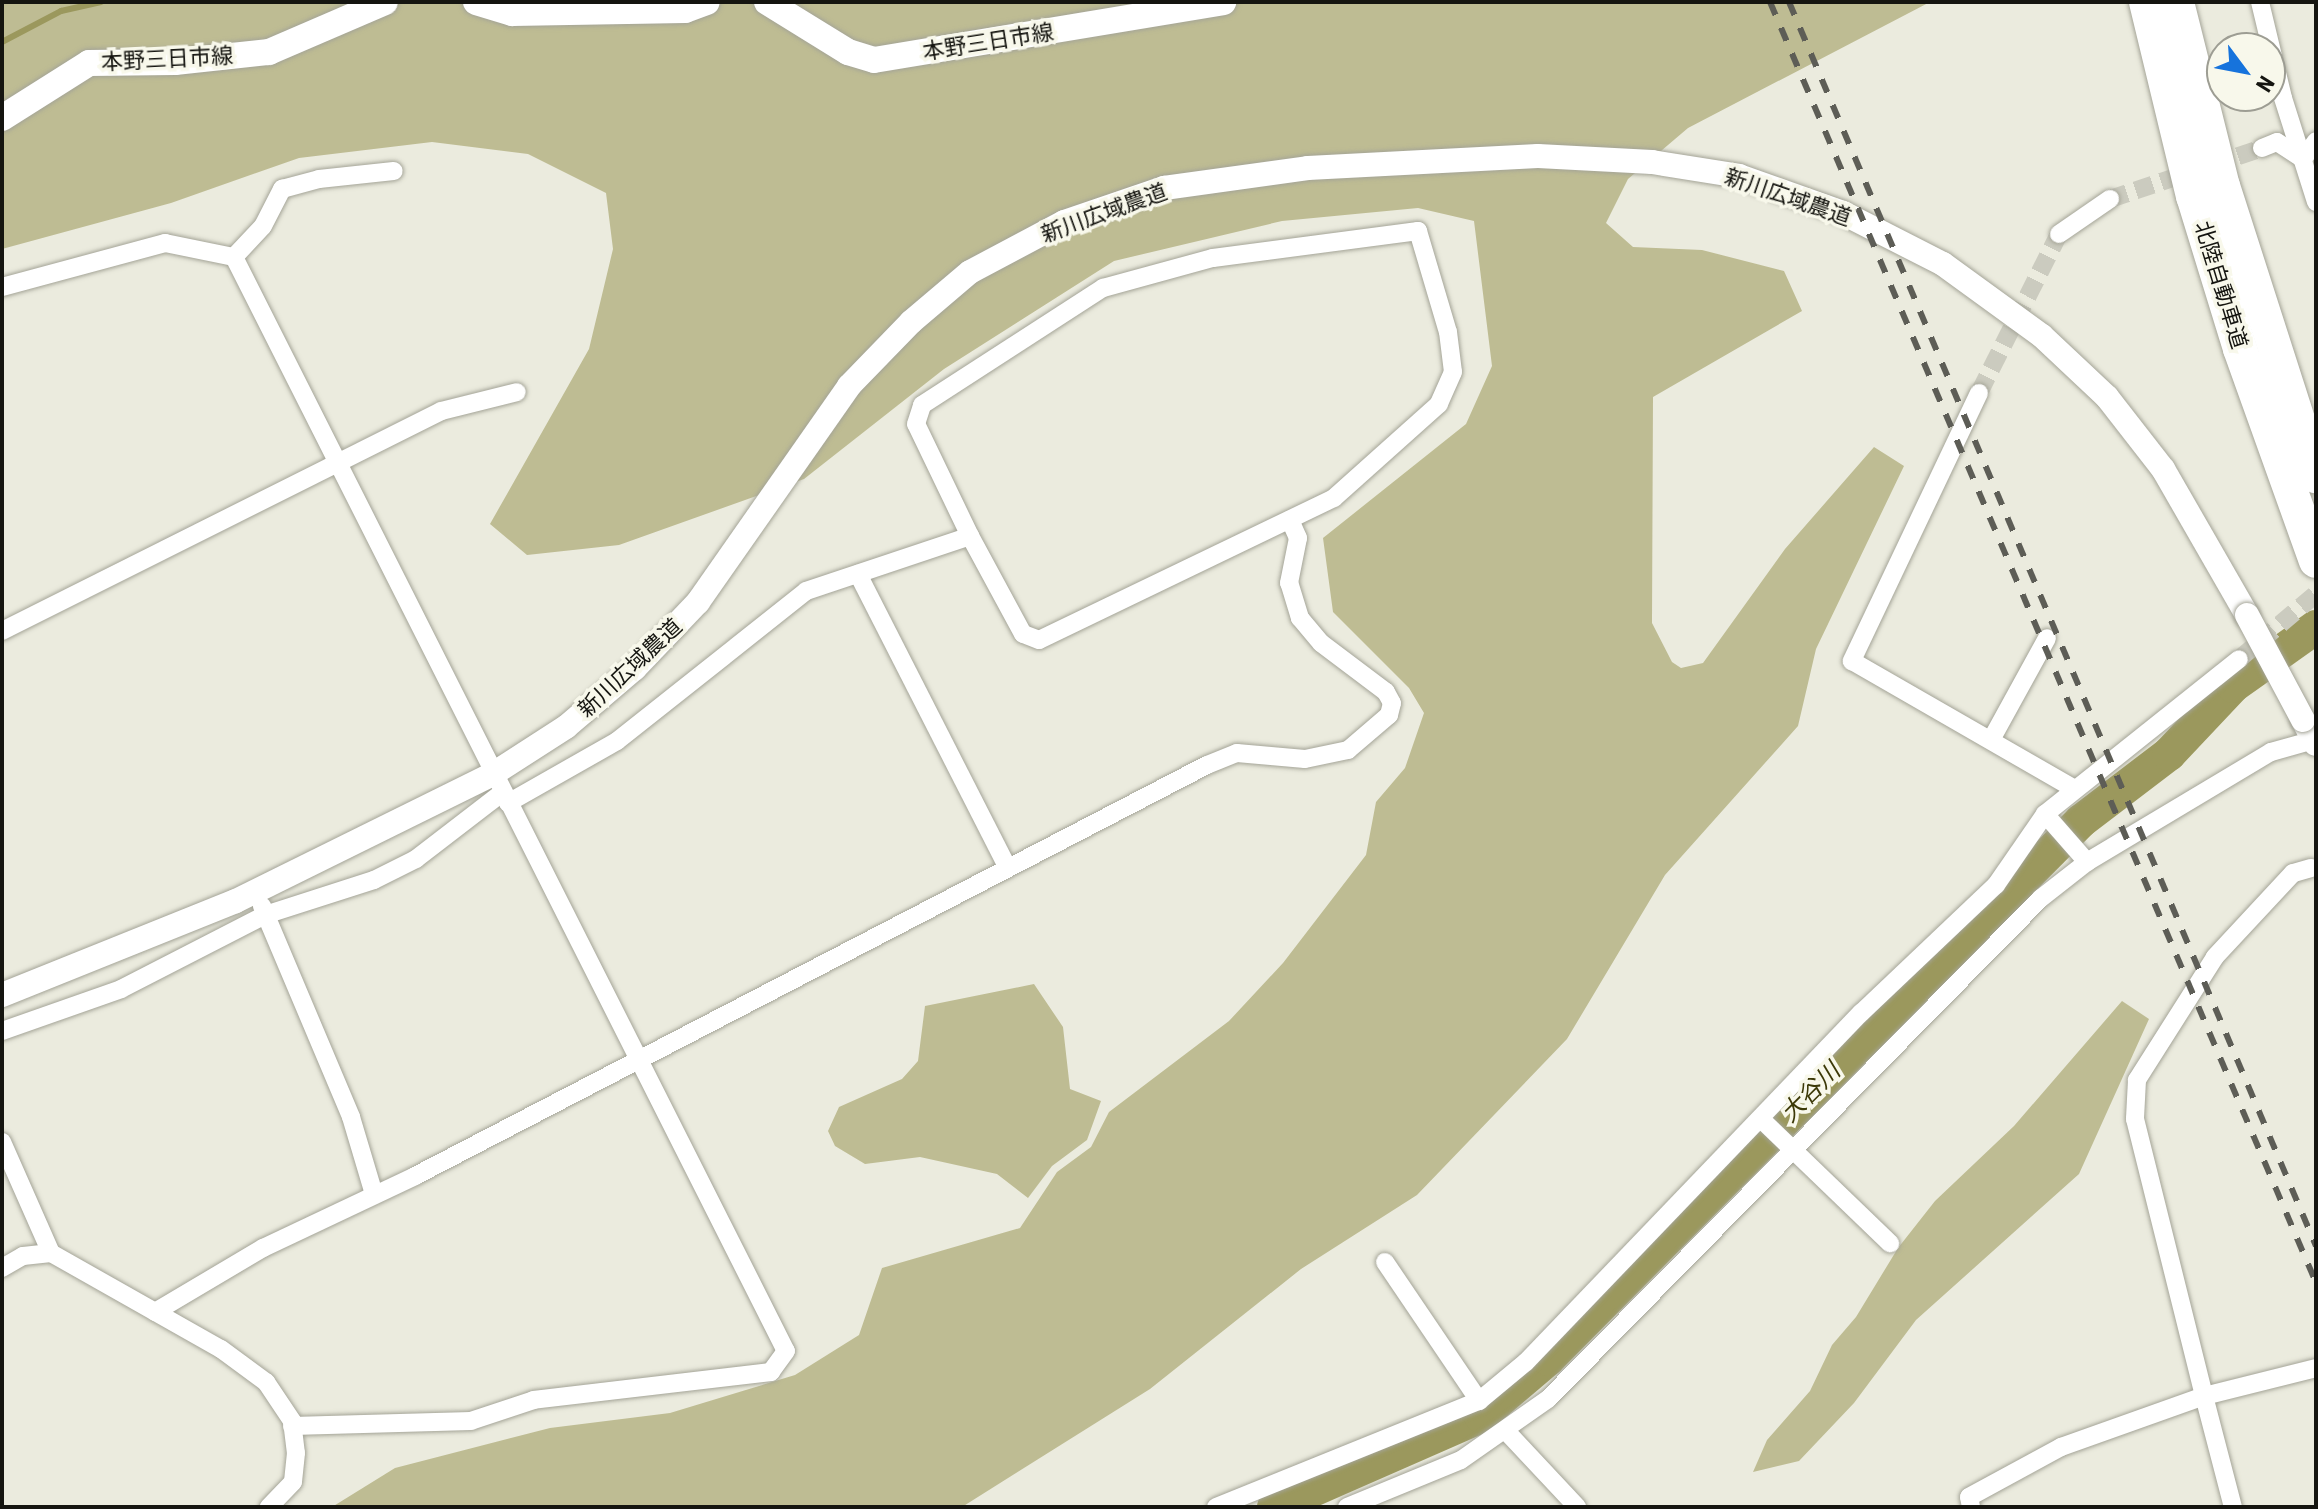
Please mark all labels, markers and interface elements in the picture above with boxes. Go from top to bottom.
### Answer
street label: 本野三日市線 [921,19,1055,65]
north arrow [2206,32,2286,112]
street label: 本野三日市線 [100,42,234,76]
text: N [2251,72,2279,96]
street label: 新川広域農道 [1721,163,1855,231]
street label: 新川広域農道 [1037,178,1171,248]
street label: 北陸自動車道 [2189,218,2253,352]
street label: 新川広域農道 [573,613,687,723]
water label: 大谷川 [1775,1057,1847,1129]

